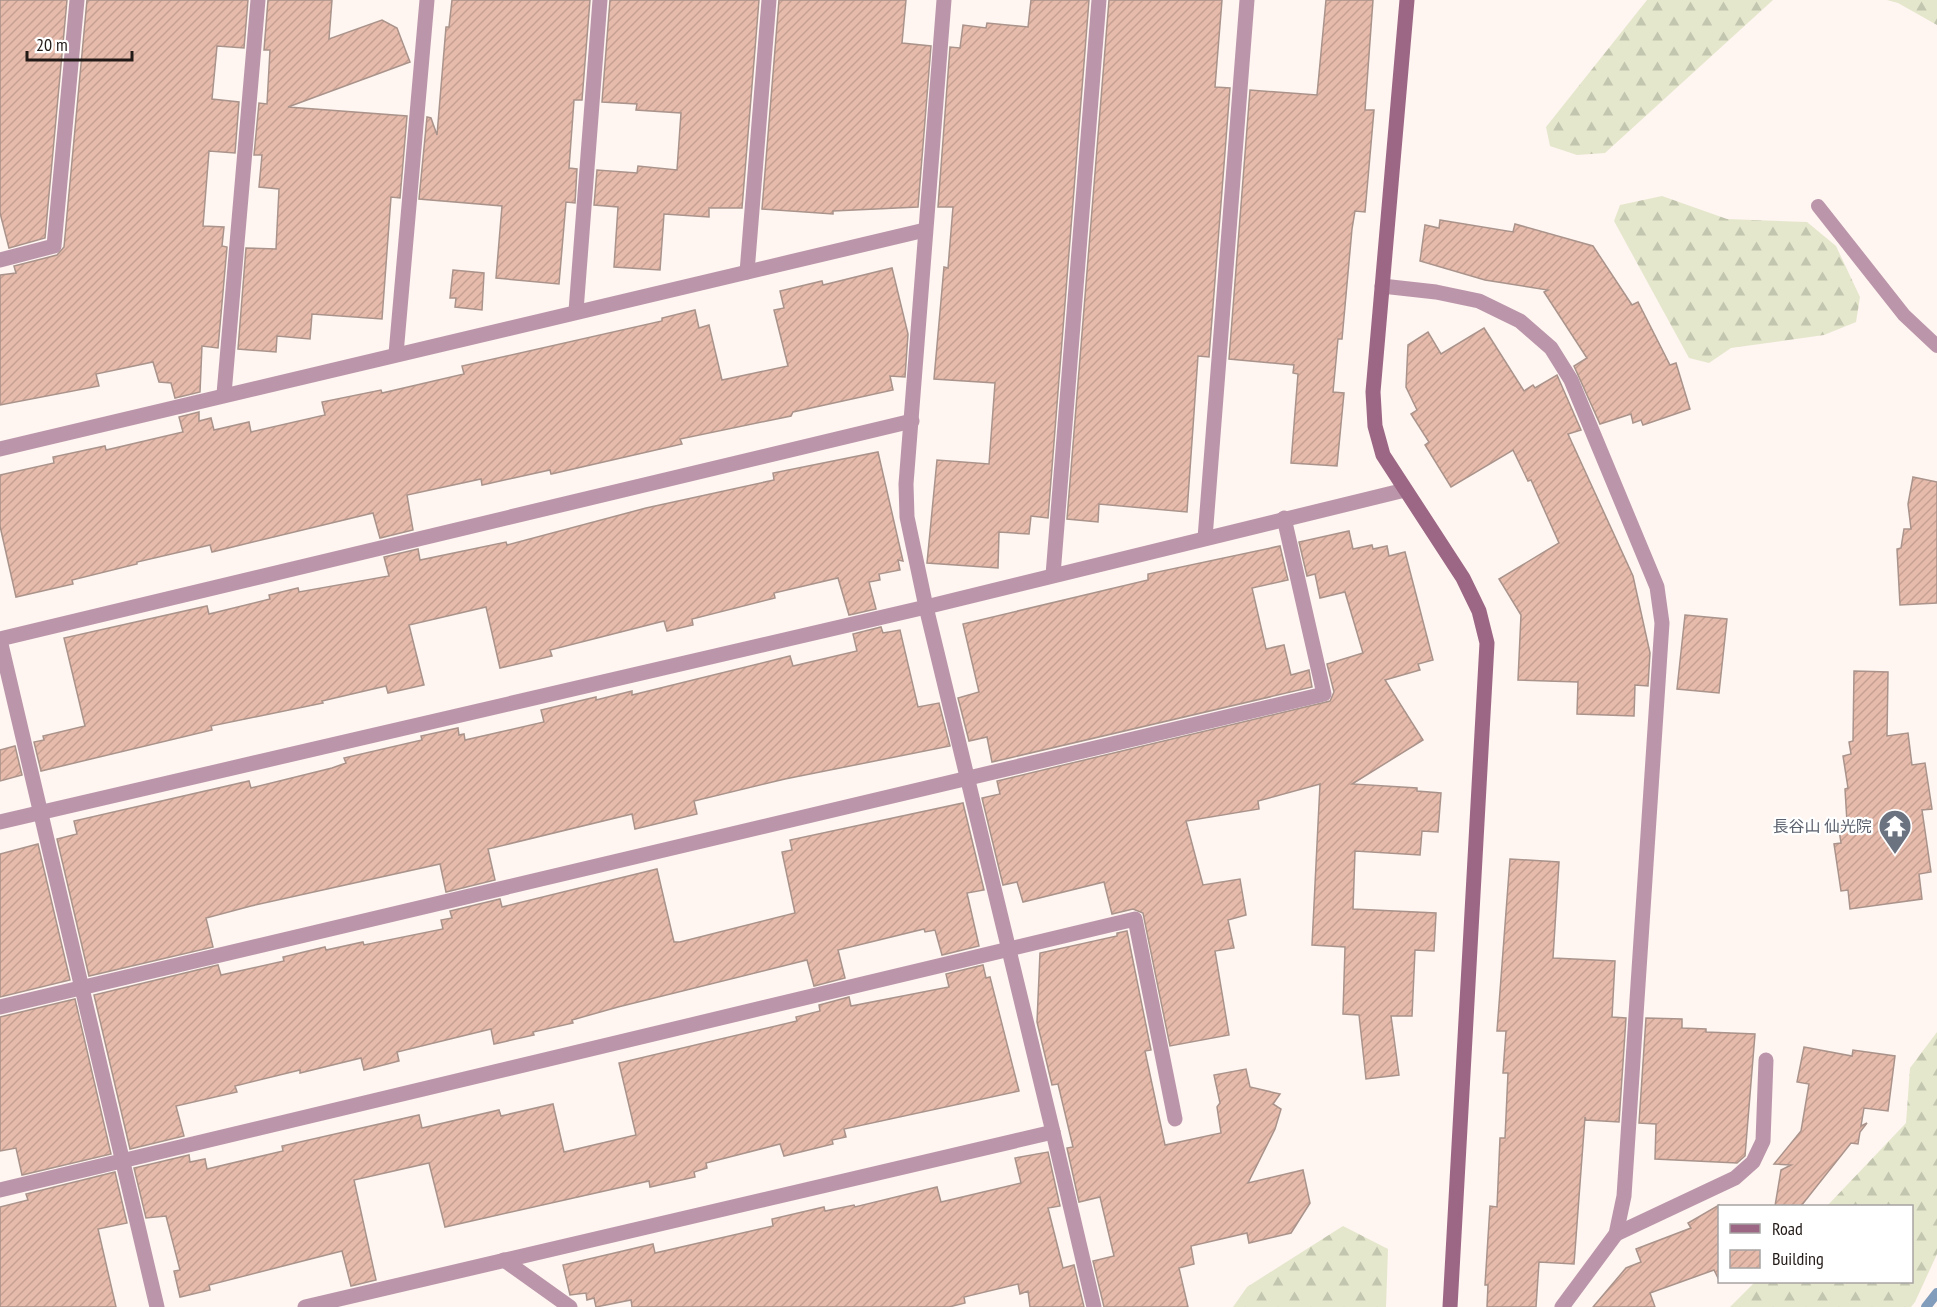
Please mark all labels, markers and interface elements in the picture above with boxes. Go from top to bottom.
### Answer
scale bar [27,24,132,62]
text: 20 m [36,33,68,56]
temple icon: 長谷山 仙光院 [1877,808,1913,855]
place label: 長谷山 仙光院 [1773,816,1872,836]
legend [1718,1205,1913,1283]
text: Road [1772,1217,1803,1240]
text: Building [1772,1247,1824,1270]

